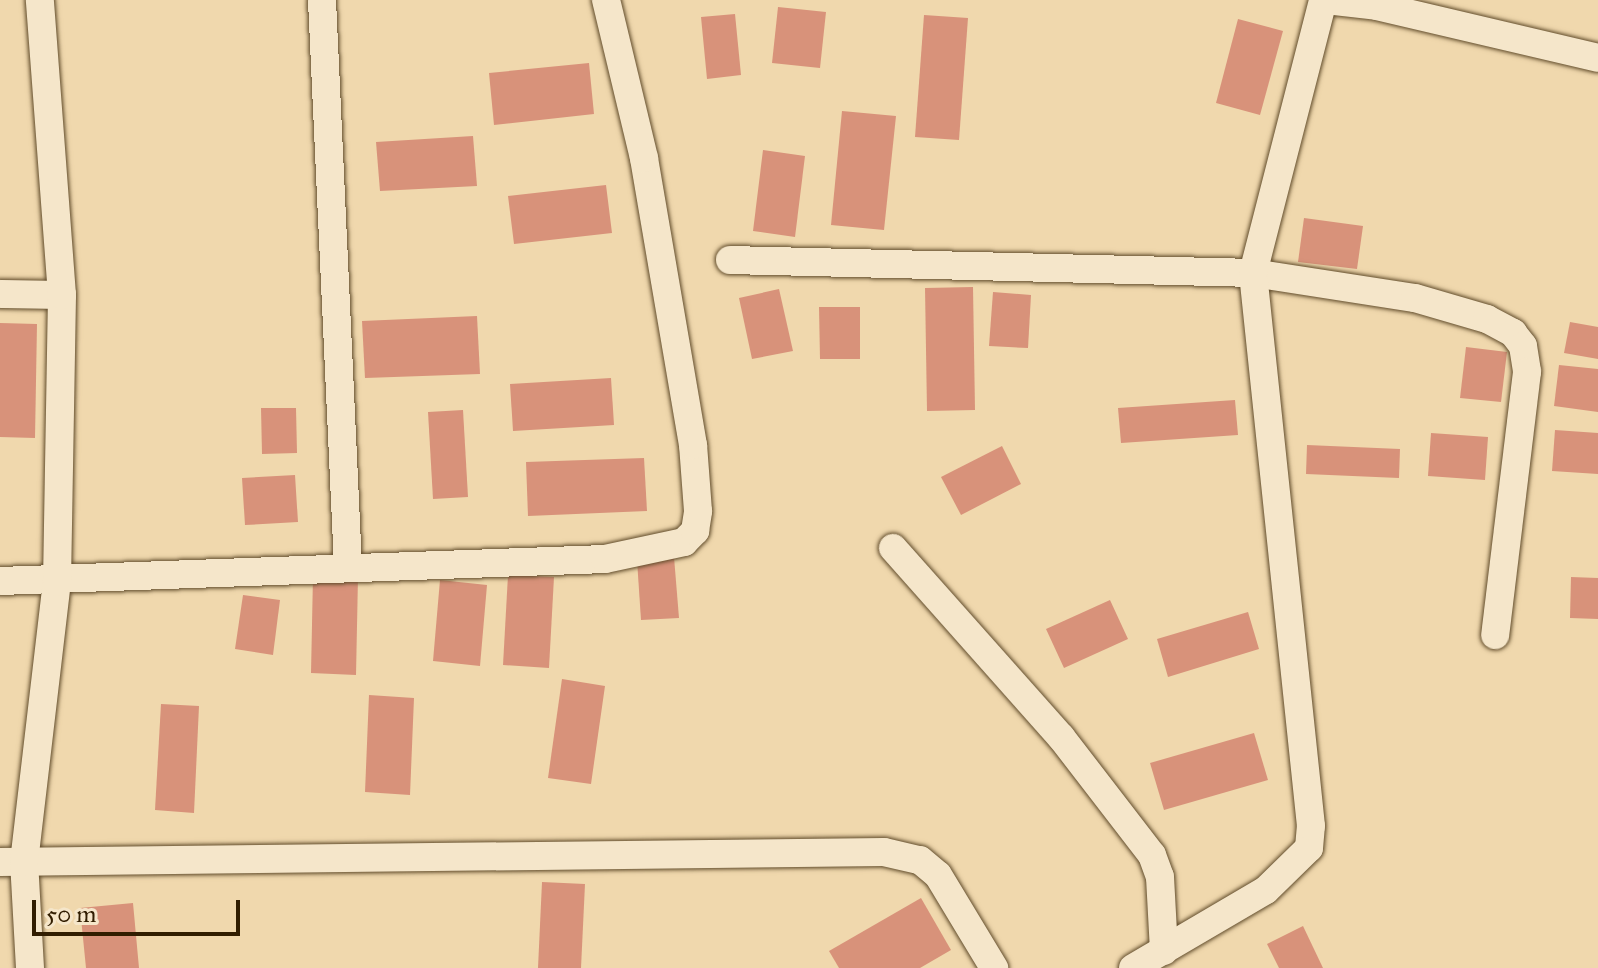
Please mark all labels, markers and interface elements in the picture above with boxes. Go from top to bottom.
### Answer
scale bar [36,884,244,934]
text: 50 m [46,899,96,929]

